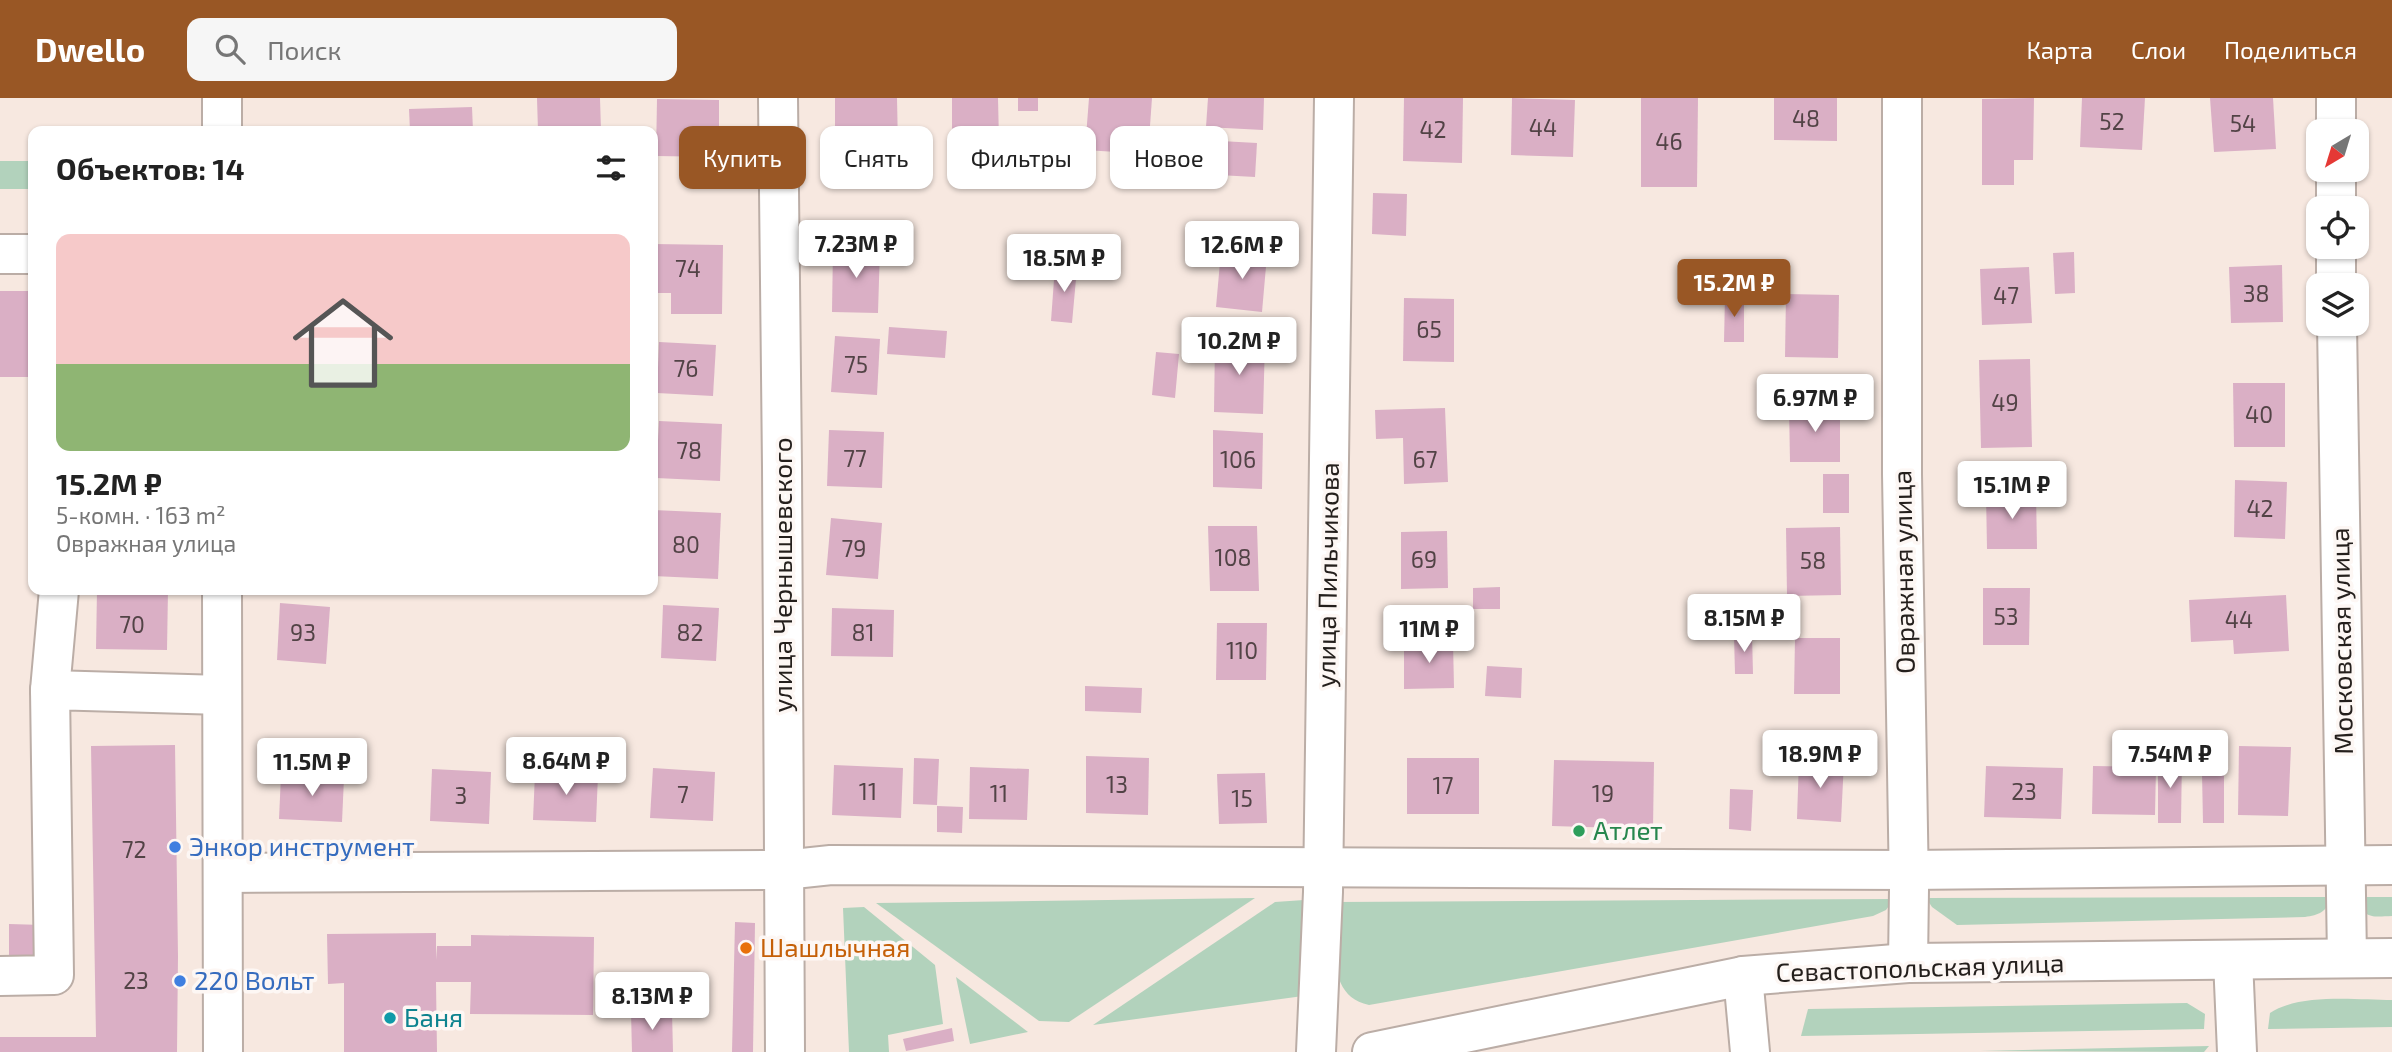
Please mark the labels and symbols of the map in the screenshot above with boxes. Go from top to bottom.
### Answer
house number: 48 [1792,104,1820,132]
house number: 52 [2099,107,2125,135]
house number: 54 [2230,109,2256,137]
house number: 44 [1529,113,1557,141]
house number: 42 [1419,115,1447,143]
north arrow [2306,119,2370,182]
house number: 46 [1655,127,1683,155]
pin: 7.23M ₽ [791,220,921,280]
pin: 12.6M ₽ [1177,222,1307,281]
pin: 18.5M ₽ [999,234,1129,294]
house number: 74 [675,254,701,282]
pin: 15.2M ₽ [1669,260,1799,319]
house number: 38 [2243,279,2269,307]
house number: 47 [1993,281,2019,309]
house number: 65 [1416,315,1442,343]
pin: 10.2M ₽ [1174,317,1304,377]
house number: 75 [844,350,868,378]
house number: 76 [674,354,698,382]
pin: 6.97M ₽ [1750,374,1880,434]
house number: 49 [1991,388,2019,416]
house number: 40 [2245,400,2273,428]
house number: 78 [676,436,702,464]
street label: улица Чернышевского [766,437,798,713]
house number: 77 [843,444,867,472]
house number: 106 [1220,445,1256,473]
house number: 67 [1413,445,1438,473]
street label: улица Пильчикова [1309,462,1345,688]
pin: 15.1M ₽ [1947,462,2077,521]
street label: Овражная улица [1885,470,1921,674]
house number: 42 [2246,494,2274,522]
street label: Московская улица [2323,527,2359,755]
house number: 80 [672,530,700,558]
house number: 79 [842,534,866,562]
house number: 108 [1215,543,1251,571]
house number: 69 [1411,545,1437,573]
house number: 58 [1800,546,1826,574]
pin: 8.15M ₽ [1679,594,1809,654]
house number: 53 [1993,602,2019,630]
house number: 44 [2225,605,2253,633]
pin: 11M ₽ [1380,606,1478,665]
house number: 70 [119,610,145,638]
house number: 93 [290,618,316,646]
house number: 82 [677,618,703,646]
house number: 81 [851,618,875,646]
house number: 110 [1226,636,1258,664]
pin: 18.9M ₽ [1755,730,1885,790]
pin: 7.54M ₽ [2105,730,2235,790]
pin: 11.5M ₽ [247,738,377,798]
pin: 8.64M ₽ [501,738,631,797]
house number: 13 [1106,770,1128,798]
house number: 17 [1433,771,1454,799]
house number: 11 [859,777,877,805]
house number: 23 [2011,777,2037,805]
house number: 11 [990,779,1008,807]
house number: 19 [1592,779,1614,807]
house number: 7 [677,780,689,808]
house number: 3 [455,781,467,809]
house number: 15 [1231,784,1253,812]
place label: Атлет [1593,814,1663,845]
marker: Атлет [1571,823,1587,839]
place label: Энкор инструмент [189,830,415,862]
house number: 72 [122,835,146,863]
marker: Энкор инструмент [167,839,183,855]
place label: Шашлычная [760,931,910,962]
marker: Шашлычная [738,940,754,956]
street label: Севастопольская улица [1775,946,2065,988]
place label: 220 Вольт [194,964,315,995]
house number: 23 [123,966,149,994]
pin: 8.13M ₽ [587,972,717,1032]
marker: 220 Вольт [172,973,188,989]
place label: Баня [404,1001,463,1032]
marker: Баня [382,1010,398,1026]

